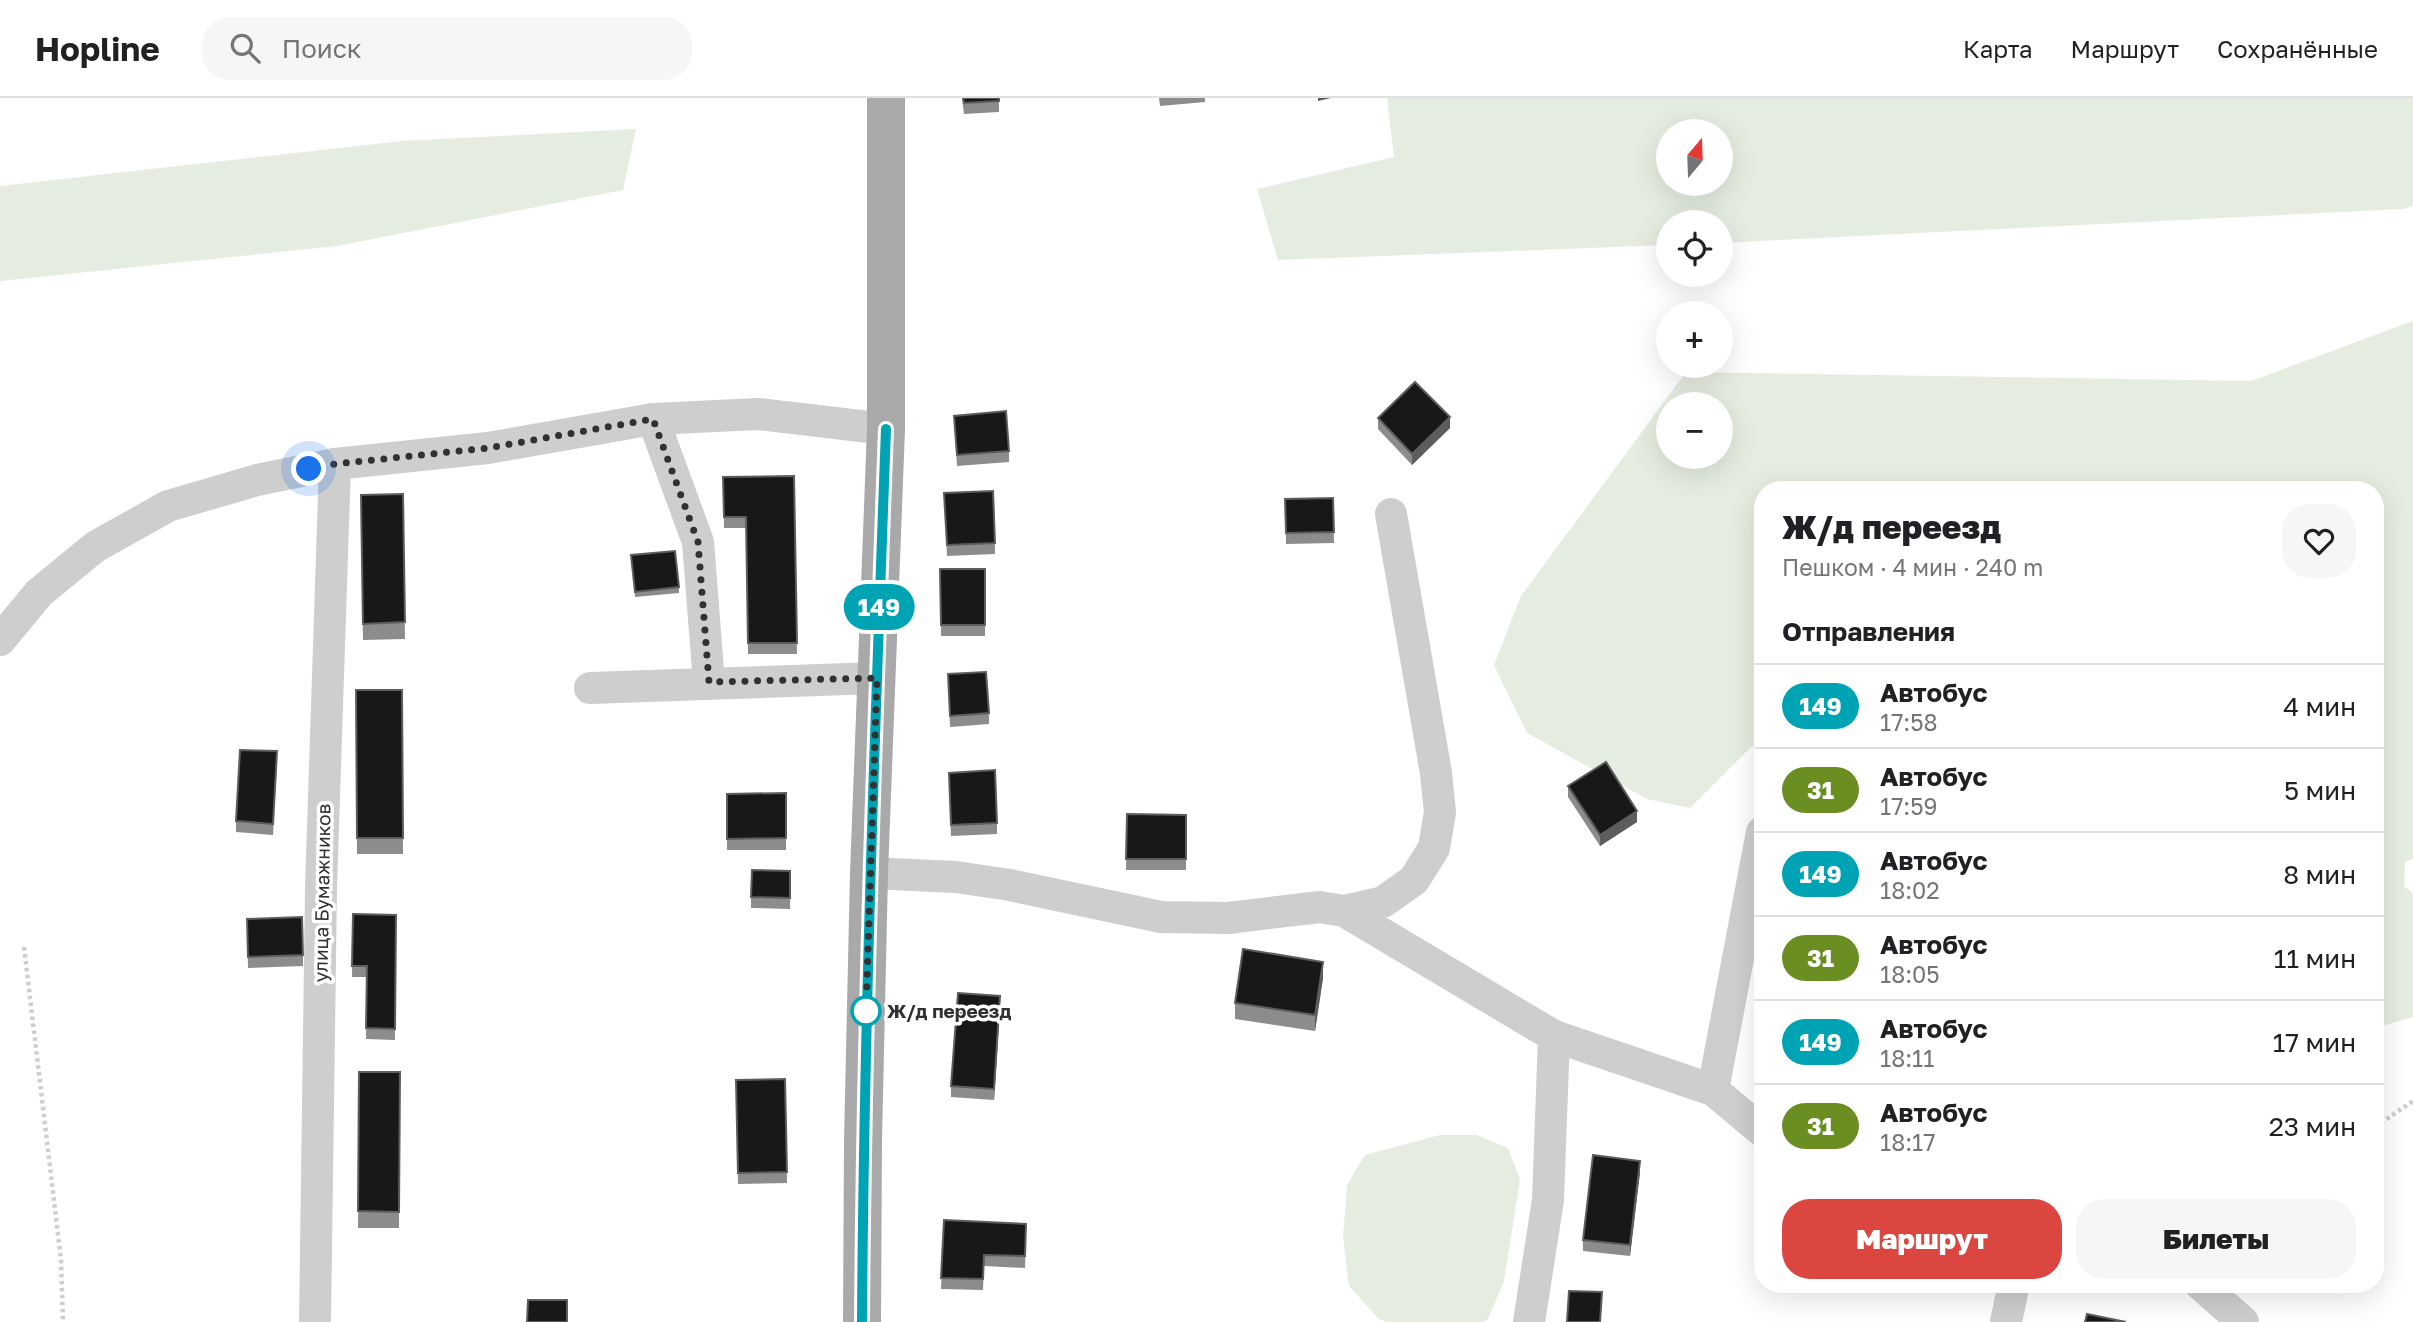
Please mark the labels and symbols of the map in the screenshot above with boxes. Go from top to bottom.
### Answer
north arrow [1656,119,1732,196]
your location [291,451,326,486]
line badge: 149 [839,584,919,630]
street label: улица Бумажников [308,803,335,982]
marker: Ж/д переезд [851,996,881,1026]
place label: Ж/д переезд [887,999,1011,1022]

